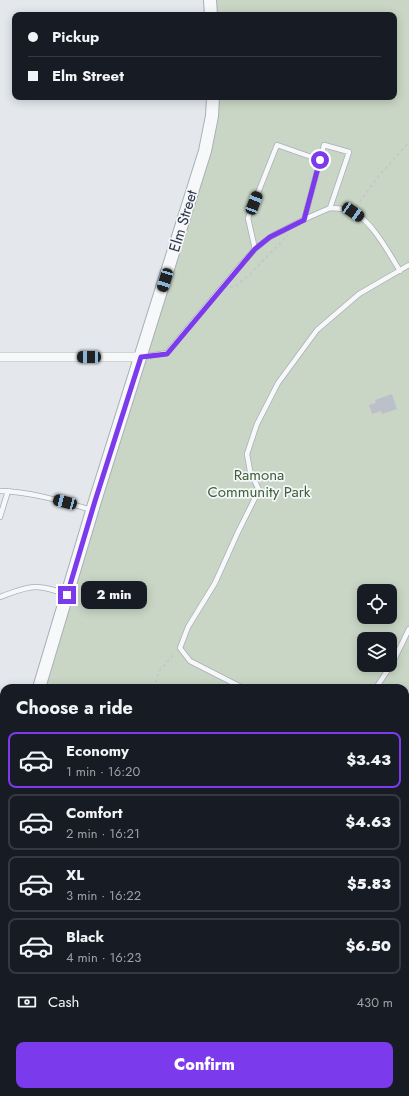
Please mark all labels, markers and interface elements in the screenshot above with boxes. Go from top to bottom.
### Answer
text: Pickup [52,26,99,48]
text: Elm Street [52,65,124,87]
route start [311,151,329,169]
street label: Elm Street [163,187,203,255]
car [244,190,264,216]
car [340,200,366,224]
car [156,267,174,293]
car [77,351,101,363]
park label: Ramona Community Park [208,464,311,503]
car [52,493,78,511]
callout: 2 min [81,581,147,609]
map controls [357,584,397,672]
button: locate [357,584,397,624]
text: 2 min [97,585,131,604]
route end [58,586,76,604]
button: layers [357,632,397,672]
text: Choose a ride [16,695,133,721]
text: Economy [66,740,129,762]
icon: car [18,742,54,778]
text: $3.43 [347,749,391,771]
text: 1 min · 16:20 [66,762,140,781]
text: Comfort [66,802,123,824]
icon: car [18,804,54,840]
text: $4.63 [345,811,391,833]
text: 2 min · 16:21 [66,824,140,843]
text: XL [66,864,84,886]
icon: car [18,866,54,902]
text: $5.83 [347,873,391,895]
text: 3 min · 16:22 [66,886,141,905]
text: Black [66,926,104,948]
icon: car [18,928,54,964]
text: $6.50 [346,935,391,957]
text: 4 min · 16:23 [66,948,141,967]
icon: cash [16,991,38,1013]
text: Cash [48,991,79,1013]
text: 430 m [356,993,393,1012]
button: Confirm [16,1042,393,1088]

